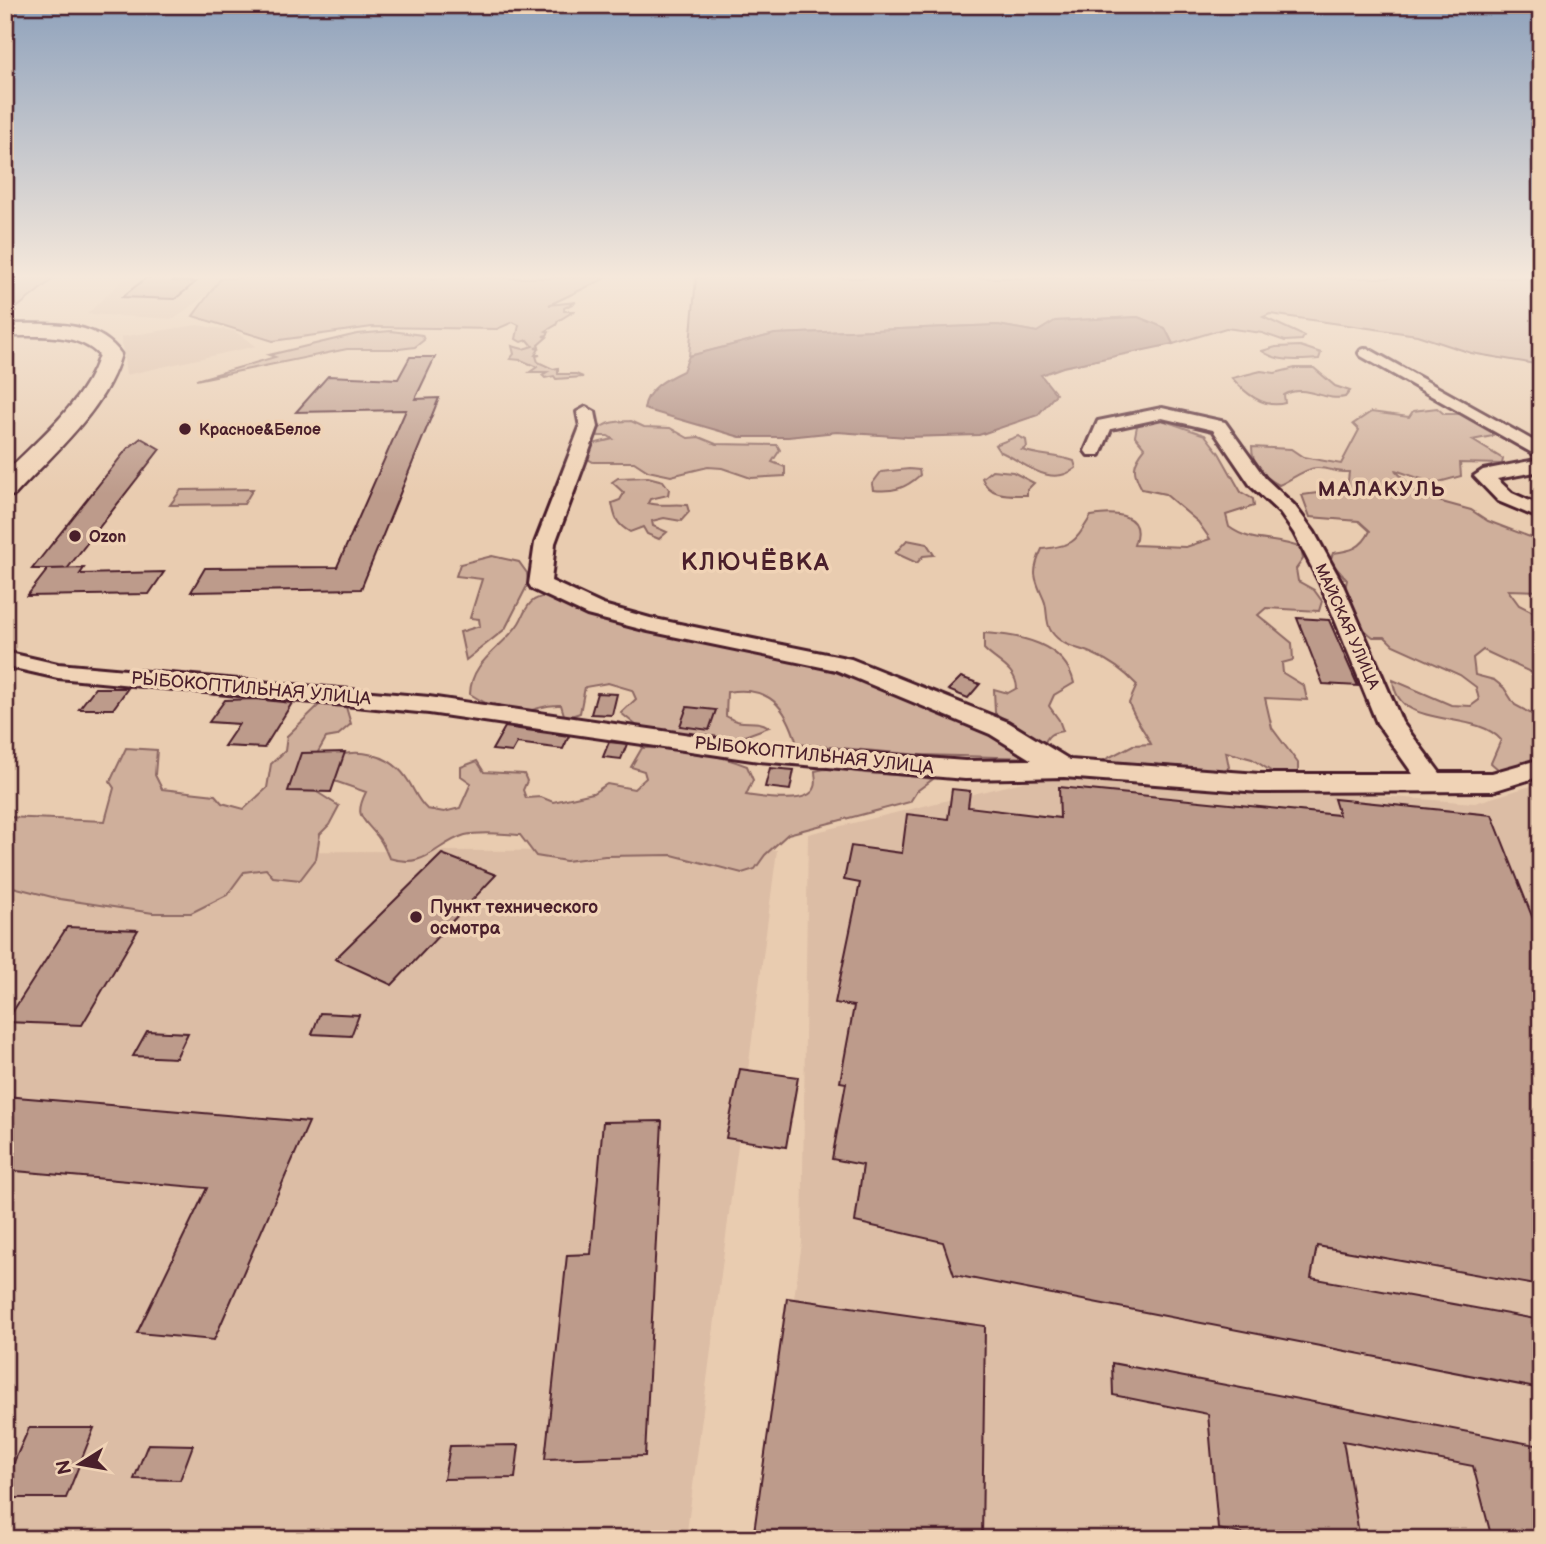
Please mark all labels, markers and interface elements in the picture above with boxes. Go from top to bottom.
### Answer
marker: Красное&Белое [177,421,193,437]
place label: Красное&Белое [199,421,321,440]
district label: МАЛАКУЛЬ [1318,477,1446,502]
marker: Ozon [67,528,83,544]
place label: Ozon [89,528,126,547]
district label: КЛЮЧЁВКА [681,548,831,577]
street label: МАЙСКАЯ УЛИЦА [1310,561,1383,693]
street label: РЫБОКОПТИЛЬНАЯ УЛИЦА [130,668,372,709]
street label: РЫБОКОПТИЛЬНАЯ УЛИЦА [693,732,935,779]
place label: Пункт технического осмотра [430,897,598,939]
marker: Пункт технического осмотра [408,909,424,925]
north arrow [46,1428,116,1498]
text: N [52,1458,77,1476]

